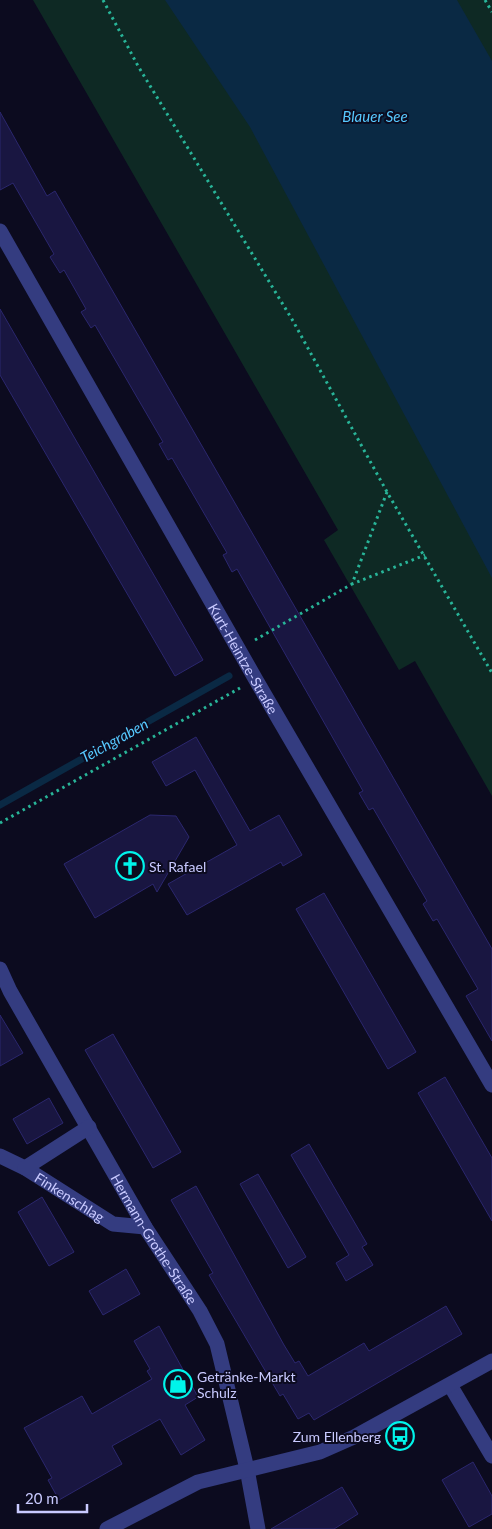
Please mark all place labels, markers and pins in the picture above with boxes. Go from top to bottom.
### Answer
church icon: St. Rafael [115,851,145,881]
place label: St. Rafael [149,858,206,875]
place label: Getränke-Markt Schulz [197,1368,296,1401]
shop icon: Getränke-Markt Schulz [163,1369,193,1399]
bus stop icon: Zum Ellenberg [385,1421,415,1451]
place label: Zum Ellenberg [293,1428,381,1445]

